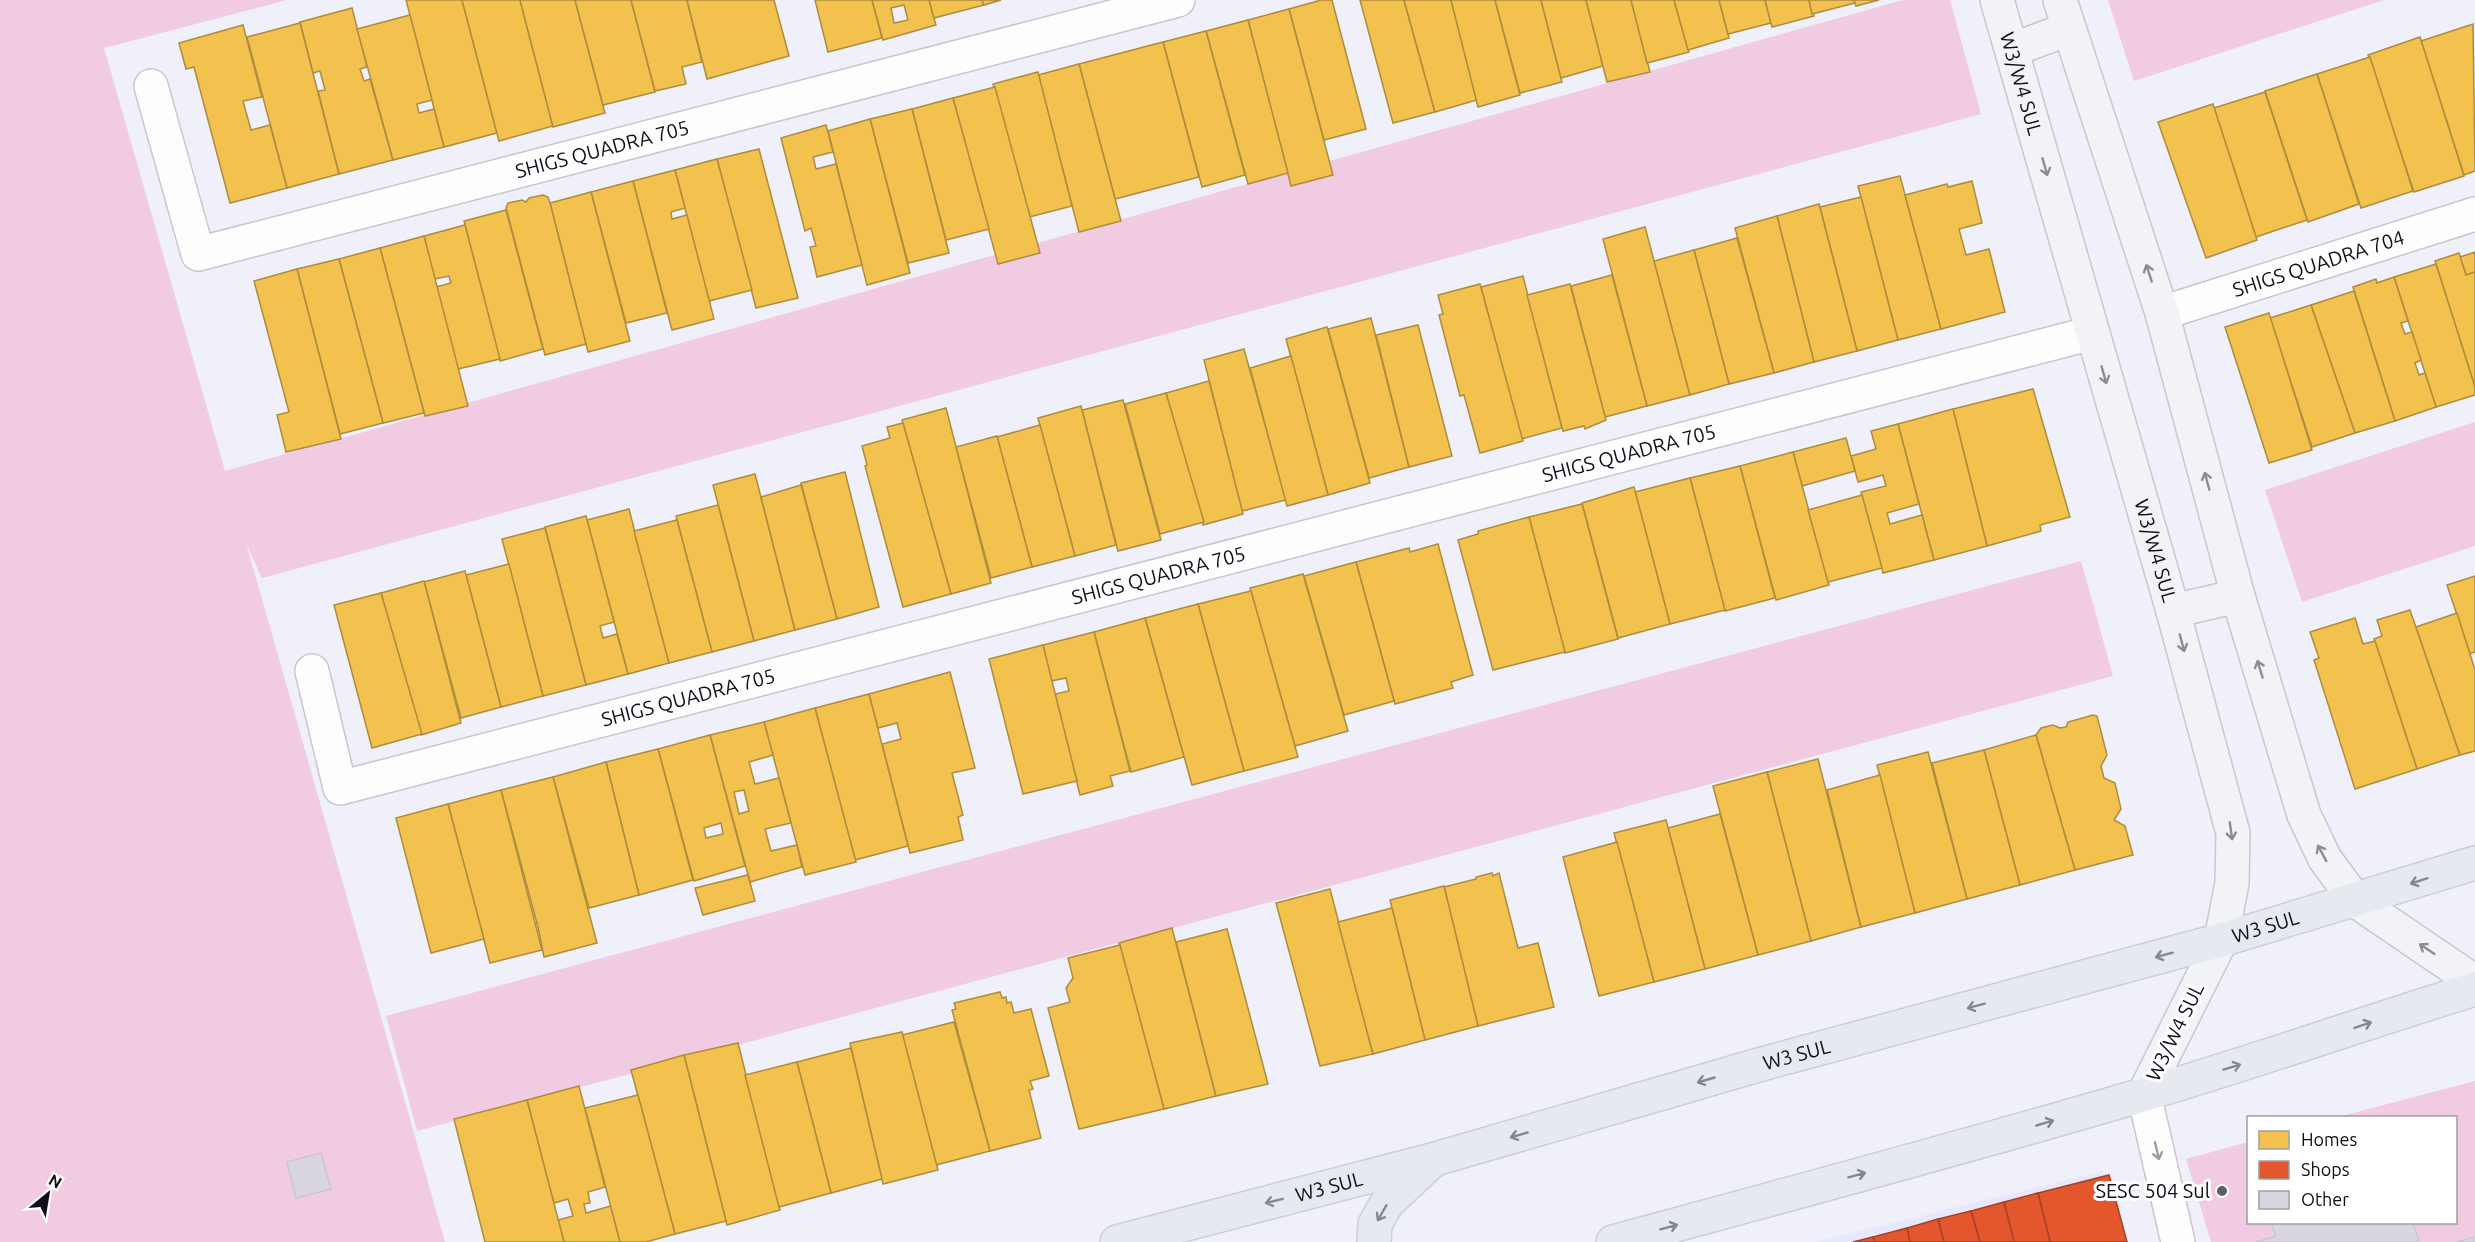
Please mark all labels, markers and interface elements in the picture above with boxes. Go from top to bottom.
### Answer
street label: W3/W4 SUL [1996,29,2047,138]
street label: SHIGS QUADRA 705 [513,115,691,182]
one-way arrow [2040,157,2051,176]
street label: SHIGS QUADRA 704 [2230,225,2407,301]
one-way arrow [2142,264,2153,283]
one-way arrow [2099,365,2110,384]
street label: SHIGS QUADRA 705 [1539,419,1718,486]
one-way arrow [2201,472,2213,491]
street label: W3/W4 SUL [2130,496,2182,605]
street label: SHIGS QUADRA 705 [1069,541,1248,609]
one-way arrow [2176,633,2188,652]
one-way arrow [2254,659,2265,678]
street label: SHIGS QUADRA 705 [599,664,777,731]
one-way arrow [2226,821,2237,840]
one-way arrow [2316,844,2328,862]
one-way arrow [2410,876,2429,887]
street label: W3 SUL [2229,905,2301,947]
one-way arrow [2419,943,2435,955]
one-way arrow [2155,950,2174,961]
street label: W3/W4 SUL [2141,979,2208,1085]
one-way arrow [1967,1001,1986,1012]
one-way arrow [2353,1018,2372,1029]
street label: W3 SUL [1760,1034,1833,1074]
one-way arrow [2222,1061,2241,1072]
one-way arrow [1697,1075,1716,1086]
legend [2247,1116,2457,1224]
one-way arrow [2035,1117,2054,1128]
text: Homes [2301,1129,2358,1149]
one-way arrow [1510,1130,1529,1141]
one-way arrow [2152,1141,2163,1160]
text: Shops [2301,1159,2350,1179]
north arrow [18,1164,78,1224]
street label: W3 SUL [1293,1167,1365,1206]
one-way arrow [1847,1169,1866,1180]
text: N [46,1170,65,1192]
place label: SESC 504 Sul [2095,1179,2210,1202]
marker: SESC 504 Sul [2215,1184,2229,1198]
text: Other [2301,1189,2349,1209]
one-way arrow [1265,1196,1284,1208]
one-way arrow [1376,1204,1388,1221]
one-way arrow [1659,1220,1678,1232]

